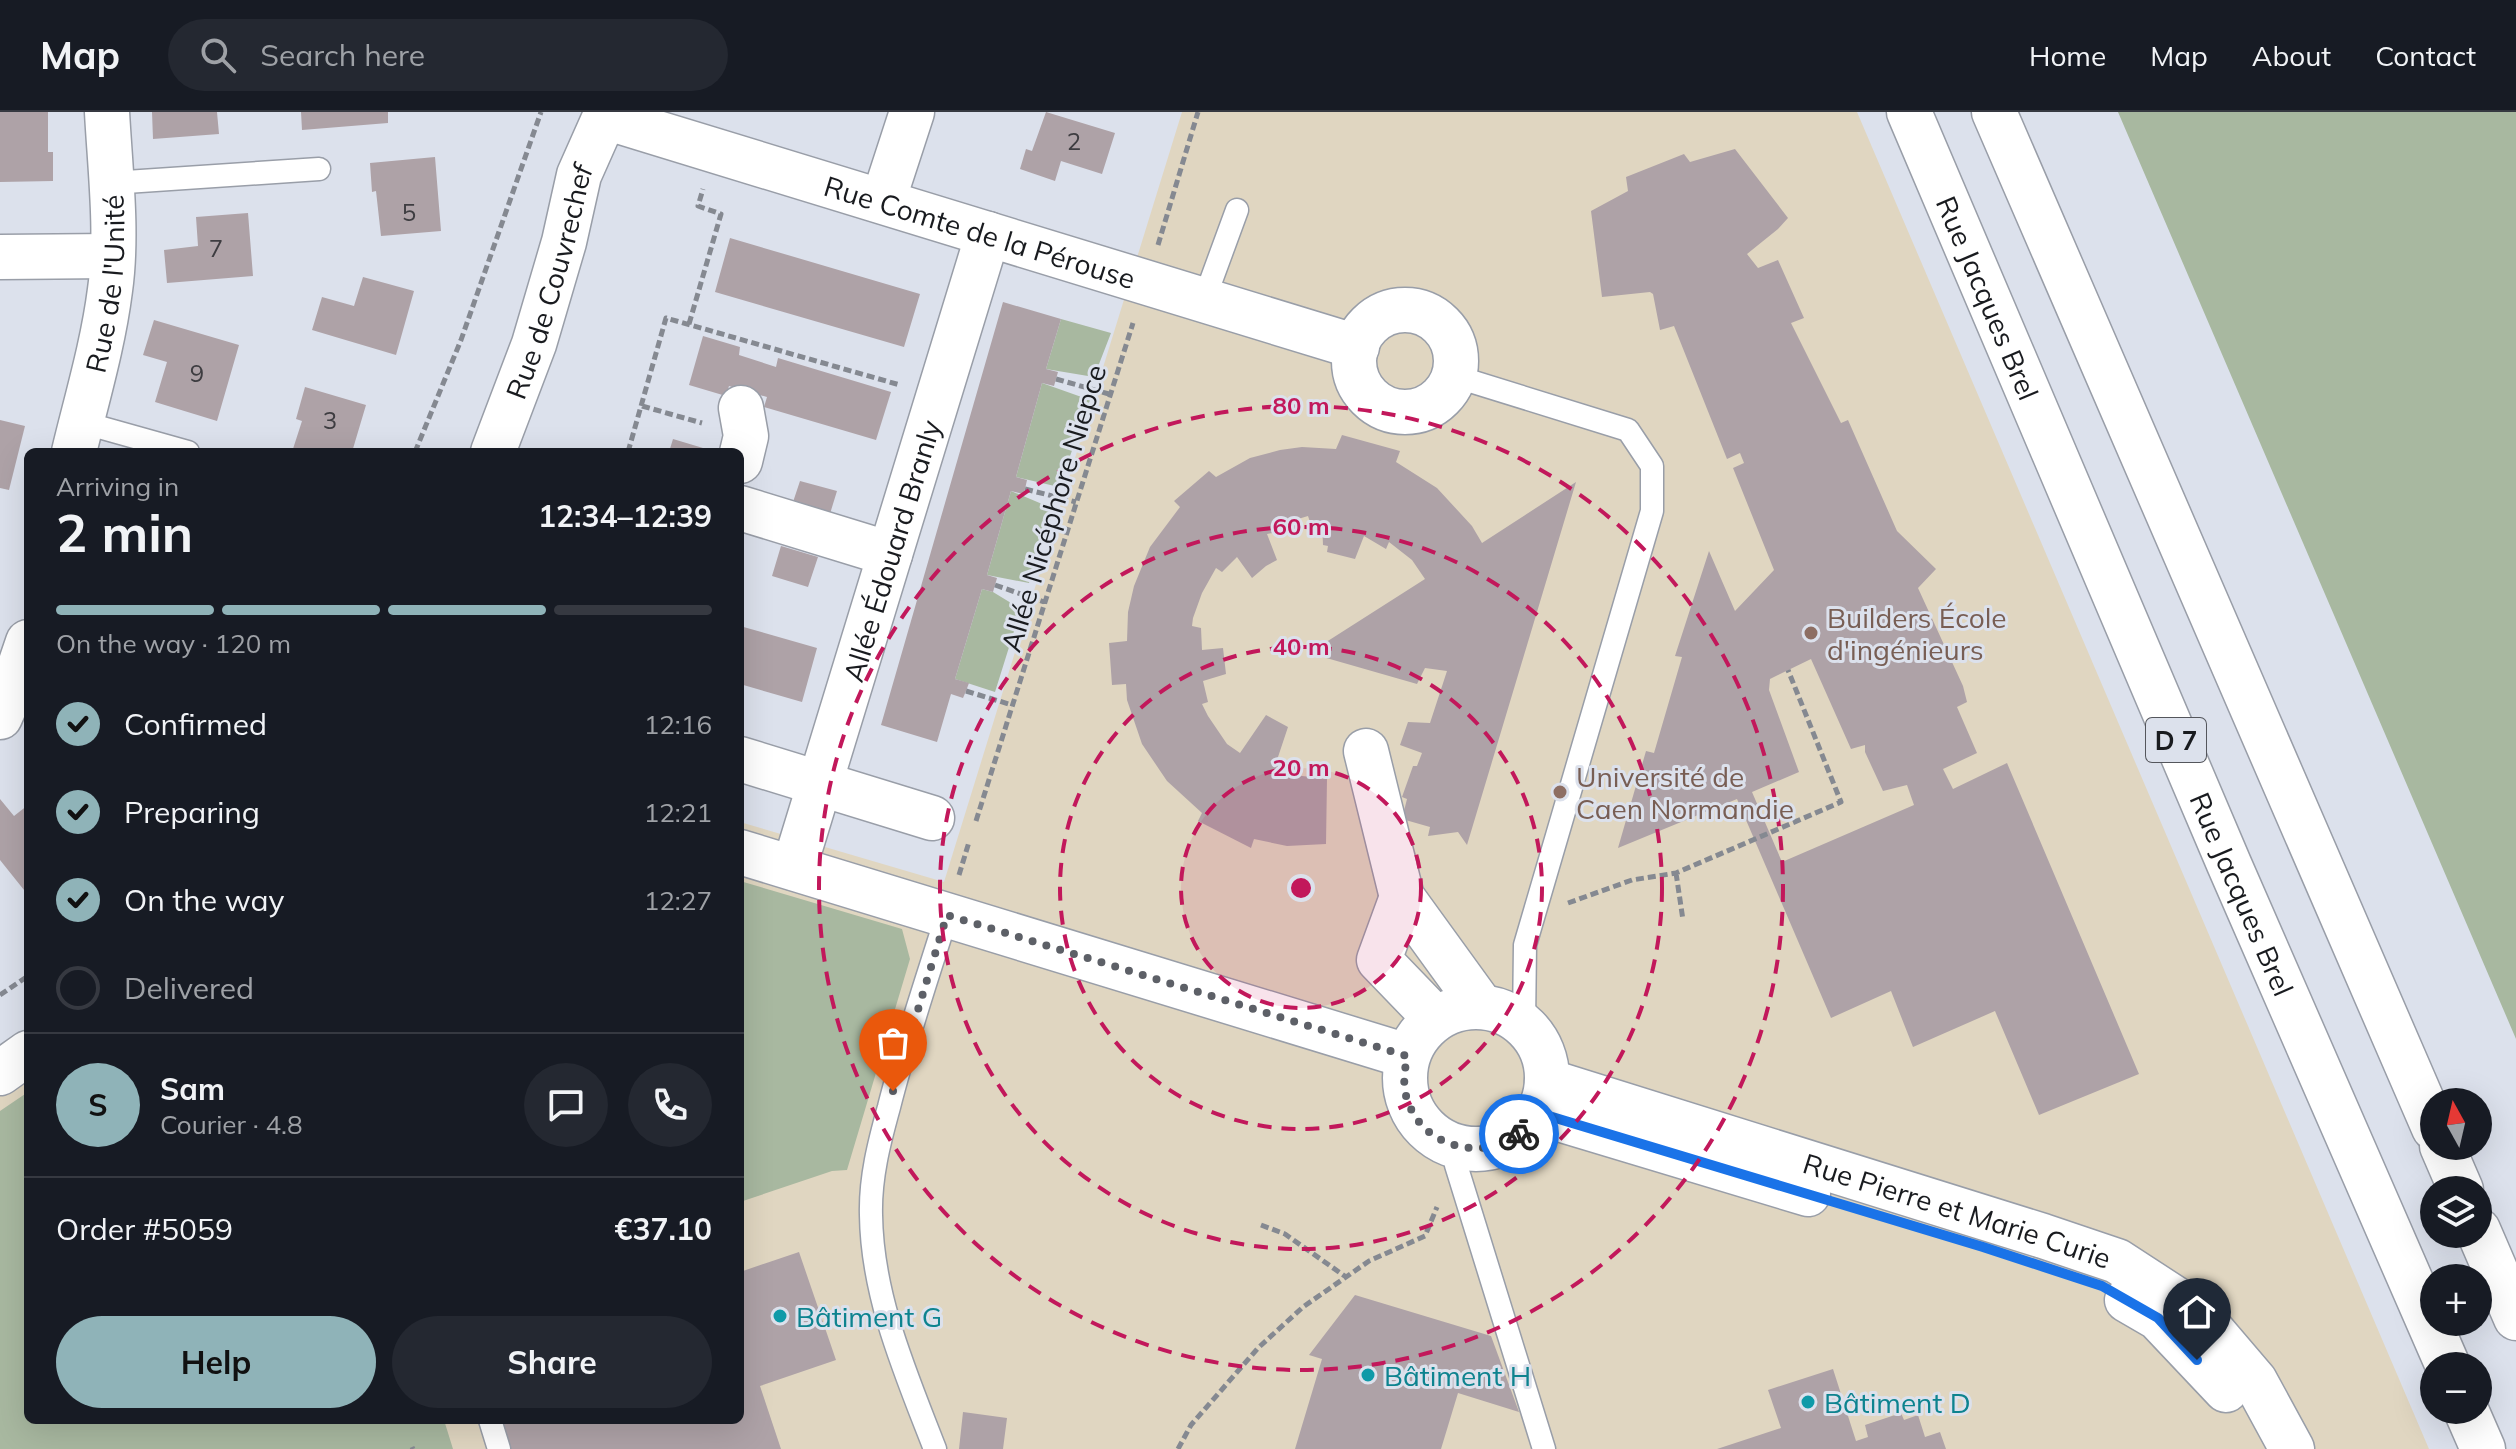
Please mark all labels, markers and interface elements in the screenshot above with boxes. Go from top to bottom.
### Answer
search box [168,19,728,91]
text: Map [40,31,120,79]
icon: search [196,33,240,77]
text: Search here [260,36,425,74]
text: Home [2029,38,2106,73]
text: Map [2150,38,2208,73]
text: About [2252,38,2331,73]
text: Contact [2375,38,2476,73]
house number: 2 [1067,126,1081,156]
street label: Rue de Couvrechef [497,157,600,403]
street label: Rue Comte de la Pérouse [820,168,1140,296]
street label: Rue Jacques Brel [1929,191,2047,405]
street label: Rue de l'Unité [77,194,131,376]
house number: 5 [402,197,416,227]
house number: 7 [209,233,223,263]
house number: 9 [190,358,204,388]
street label: Allée Nicéphore Niepce [993,360,1113,656]
text: 80 m [1273,390,1329,420]
house number: 3 [323,405,337,435]
street label: Allée Édouard Branly [835,415,948,686]
text: Arriving in [56,470,179,503]
text: 12:34–12:39 [538,497,712,535]
text: 2 min [56,500,193,565]
text: 60 m [1273,511,1329,541]
place label: Builders École d'ingénieurs [1827,600,2007,667]
marker: Builders École d'ingénieurs [1802,624,1820,642]
text: On the way · 120 m [56,627,291,660]
text: 40 m [1273,631,1329,661]
icon: check [56,702,100,746]
text: Confirmed [124,705,267,743]
text: 12:16 [644,708,712,741]
road number: D 7 [2146,718,2206,762]
text: 20 m [1273,752,1329,782]
place label: Université de Caen Normandie [1576,759,1794,826]
marker: Université de Caen Normandie [1551,783,1569,801]
street label: Rue Jacques Brel [2183,787,2302,1001]
icon: check [56,790,100,834]
text: Preparing [124,793,260,831]
text: 12:21 [644,796,712,829]
centre of rings [1287,874,1315,902]
icon: check [56,878,100,922]
text: On the way [124,881,284,919]
text: 12:27 [644,884,712,917]
text: Delivered [124,969,254,1007]
pin [859,1009,927,1091]
icon: bag [871,1021,915,1065]
button: chat [524,1063,608,1147]
button: phone [628,1063,712,1147]
text: Sam [160,1070,225,1108]
text: S [88,1086,108,1124]
north arrow [2420,1088,2492,1160]
map controls [2420,1088,2492,1424]
courier [1479,1094,1559,1174]
text: Courier · 4.8 [160,1108,303,1141]
icon: bike [1497,1112,1541,1156]
street label: Rue Pierre et Marie Curie [1799,1145,2116,1275]
button: layers [2420,1176,2492,1248]
text: Order #5059 [56,1210,233,1248]
text: €37.10 [615,1210,712,1248]
button: + [2420,1264,2492,1336]
pin [2163,1278,2231,1360]
icon: home [2175,1290,2219,1334]
place label: Bâtiment G [796,1299,942,1334]
marker: Bâtiment G [771,1307,789,1325]
button: Help [56,1316,376,1408]
button: Share [392,1316,712,1408]
button: − [2420,1352,2492,1424]
place label: Bâtiment H [1384,1358,1531,1393]
marker: Bâtiment H [1359,1366,1377,1384]
place label: Bâtiment D [1824,1385,1971,1420]
marker: Bâtiment D [1799,1393,1817,1411]

